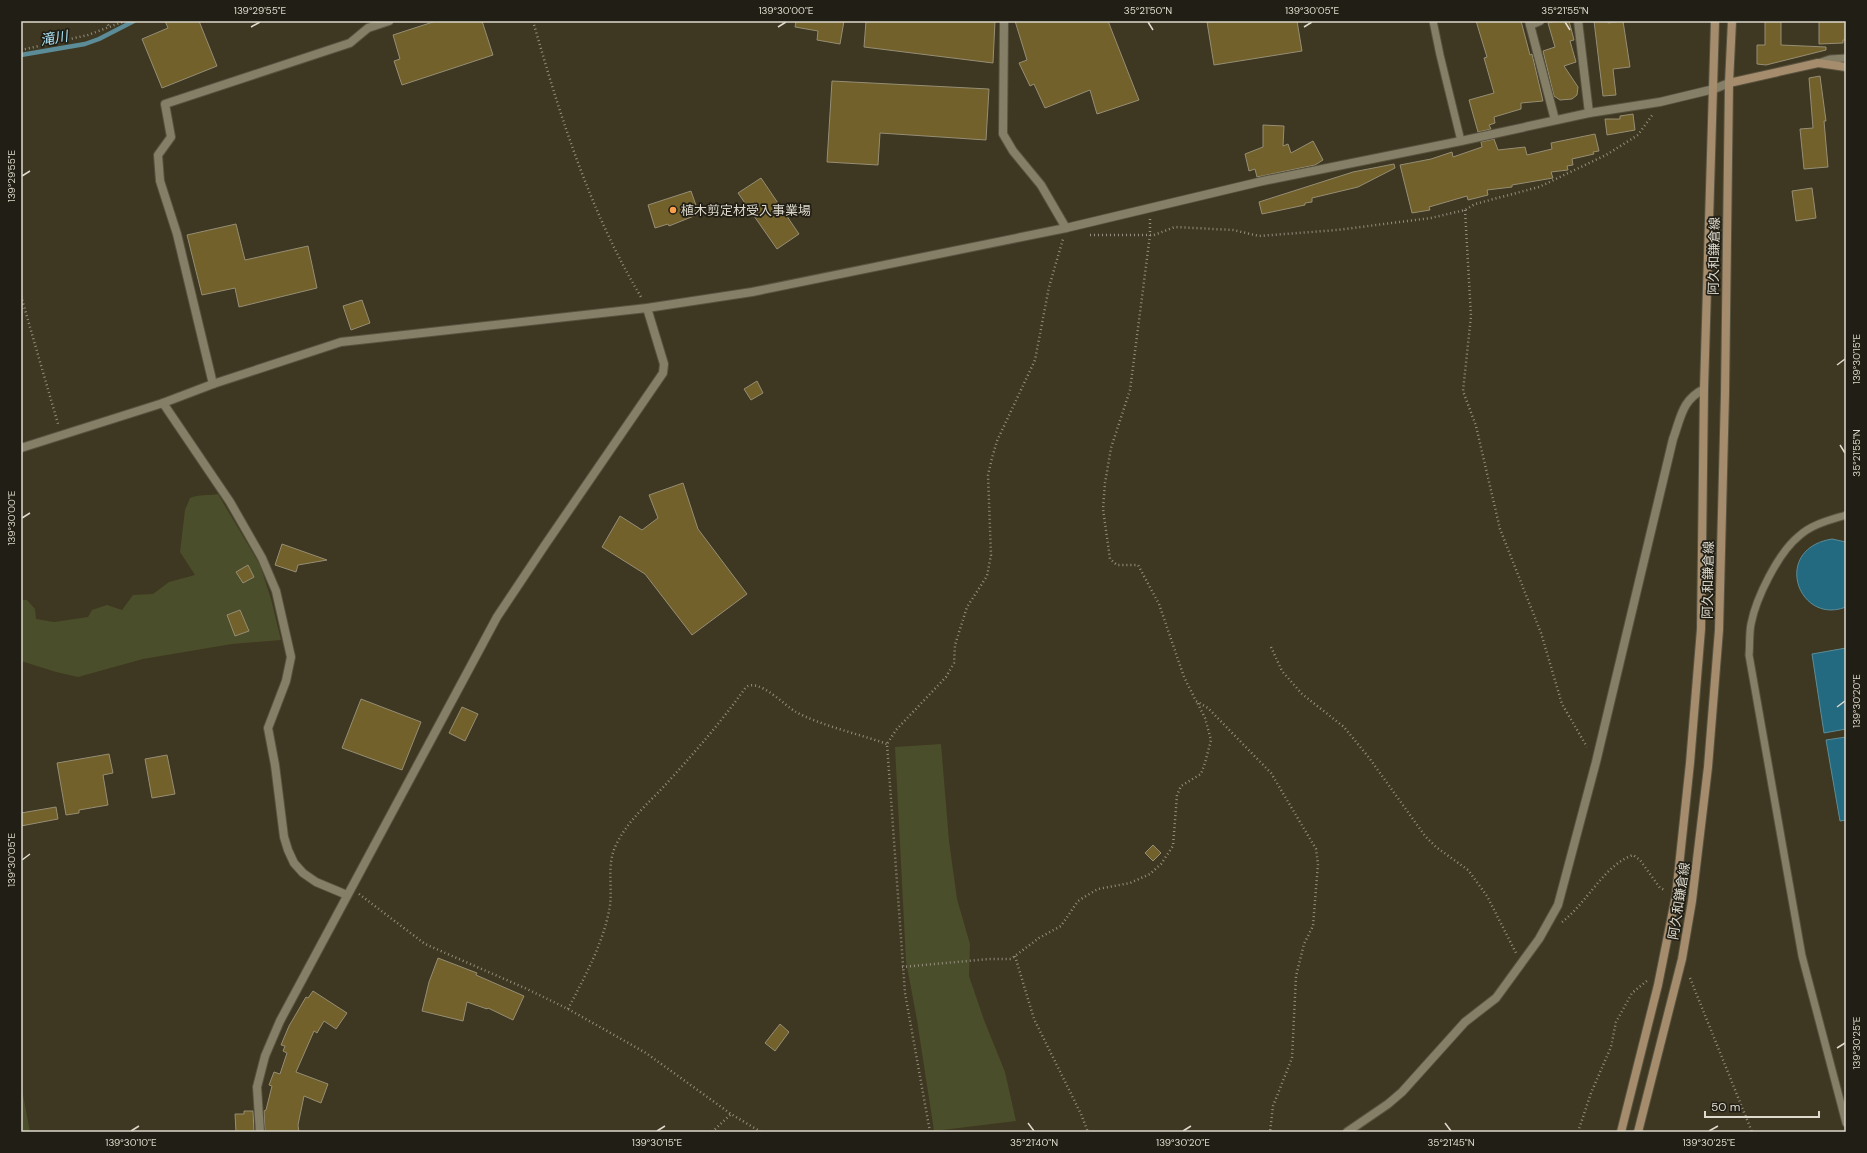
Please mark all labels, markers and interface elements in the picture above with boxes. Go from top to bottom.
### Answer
text: 139°29'55"E [234,4,286,17]
text: 139°30'00"E [758,4,814,17]
text: 35°21'50"N [1124,4,1172,17]
text: 139°30'05"E [1285,4,1339,17]
text: 35°21'55"N [1541,4,1589,17]
water label: 滝川 [39,26,71,49]
text: 139°29'55"E [5,150,18,202]
place label: 植木剪定材受入事業場 [681,202,811,219]
marker: 植木剪定材受入事業場 [668,205,678,215]
street label: 阿久和鎌倉線 [1705,217,1723,295]
text: 139°30'15"E [1850,333,1863,384]
text: 35°21'55"N [1850,429,1863,477]
text: 139°30'00"E [5,490,18,546]
street label: 阿久和鎌倉線 [1699,541,1717,619]
text: 139°30'20"E [1850,674,1863,728]
text: 139°30'05"E [5,833,18,887]
street label: 阿久和鎌倉線 [1665,861,1693,941]
text: 139°30'25"E [1850,1016,1863,1070]
scale bar [1705,1093,1819,1119]
text: 50 m [1711,1099,1740,1115]
text: 139°30'10"E [105,1136,157,1149]
text: 139°30'15"E [632,1136,683,1149]
text: 35°21'40"N [1010,1136,1058,1149]
text: 139°30'20"E [1156,1136,1210,1149]
text: 35°21'45"N [1427,1136,1475,1149]
text: 139°30'25"E [1682,1136,1736,1149]

